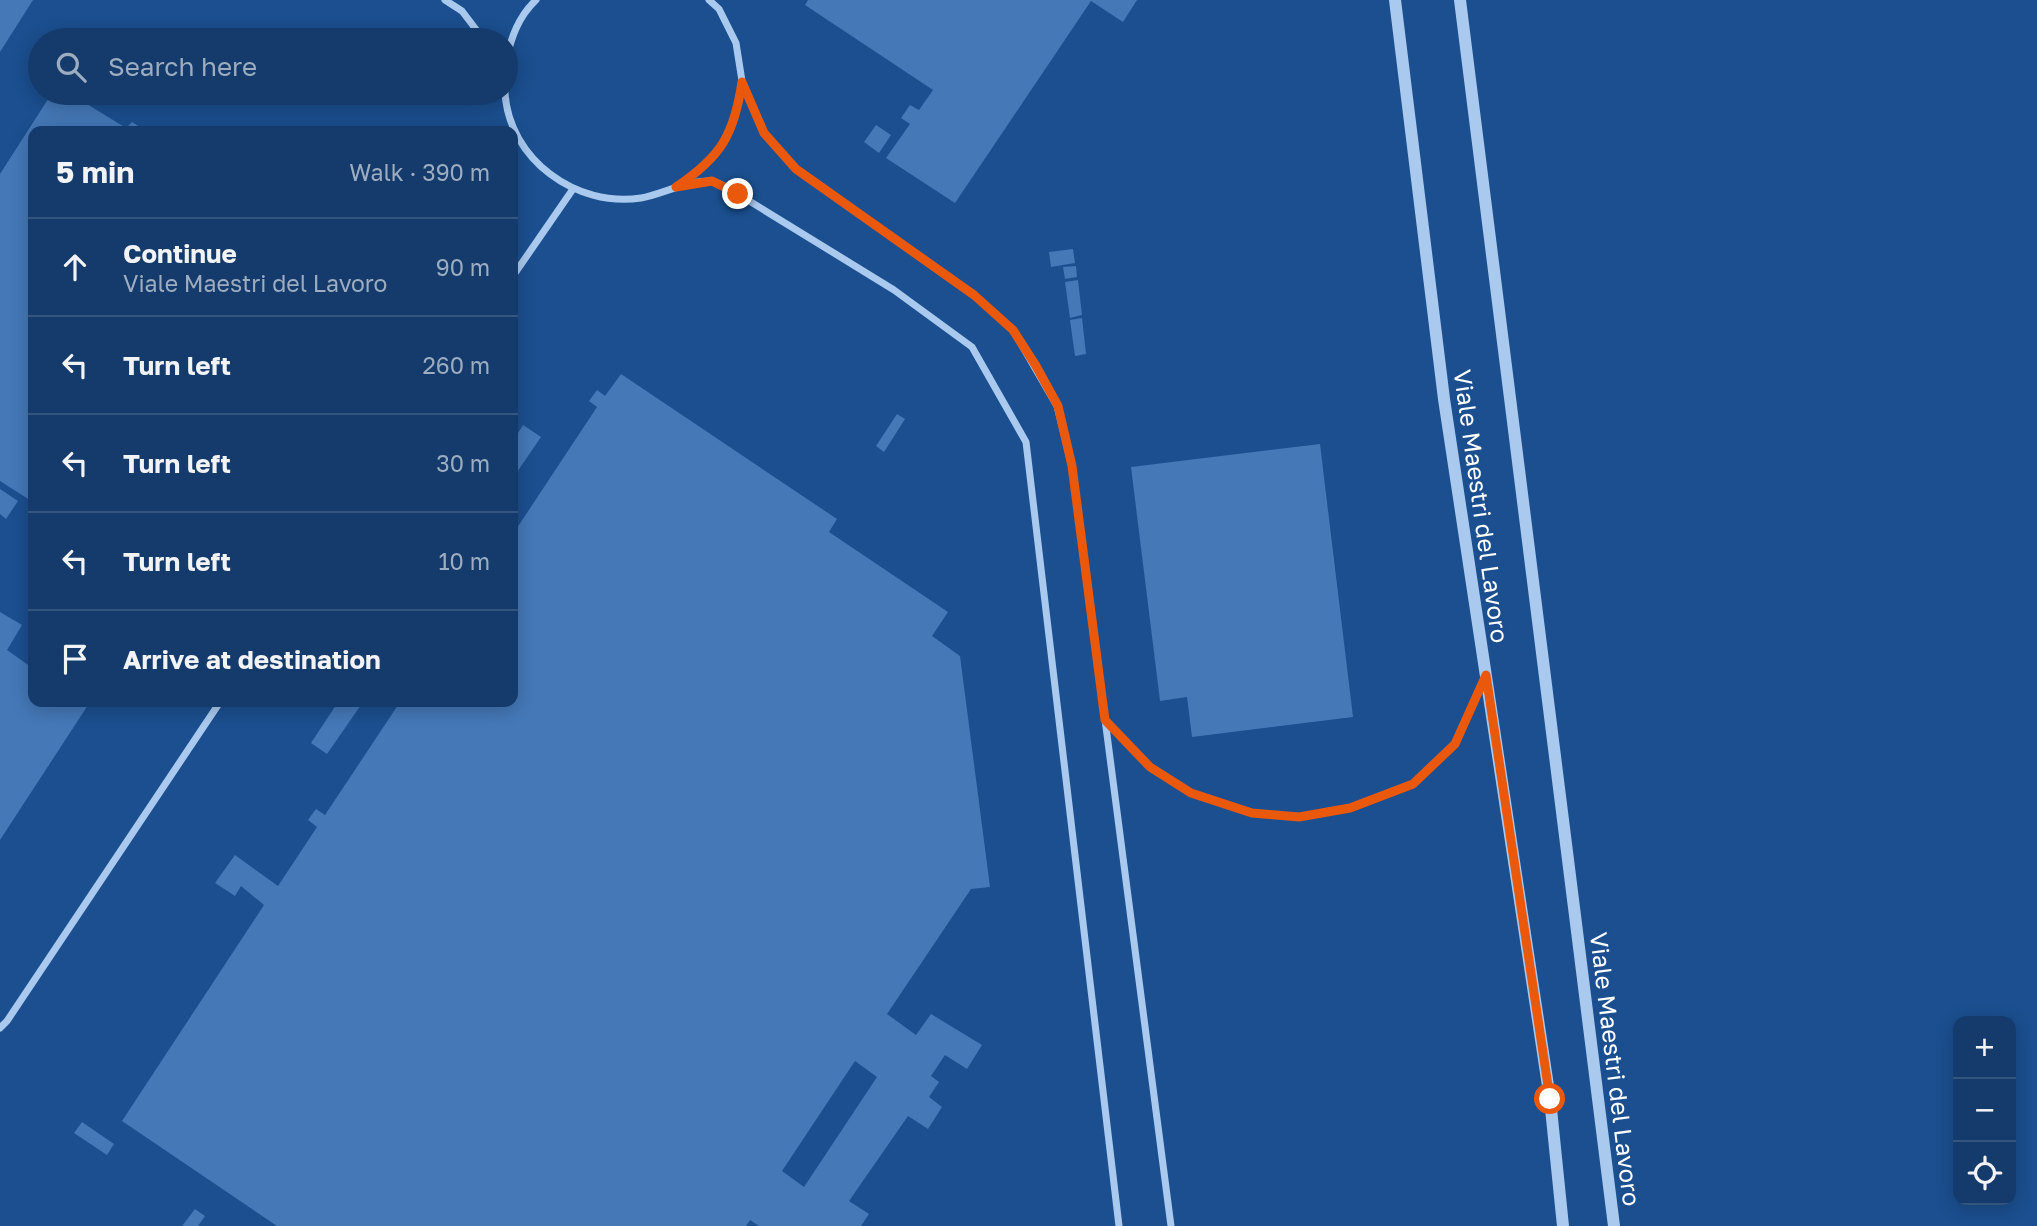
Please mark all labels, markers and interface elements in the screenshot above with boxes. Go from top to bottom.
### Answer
search box [28,28,518,105]
icon: search [52,48,90,86]
text: Search here [108,51,257,82]
text: 5 min [56,154,134,190]
text: Walk · 390 m [349,158,490,186]
route end [722,178,753,209]
text: Continue [123,238,237,269]
icon: ahead [56,248,94,286]
text: 90 m [436,253,490,281]
text: Viale Maestri del Lavoro [123,269,387,297]
icon: left [56,346,94,384]
text: Turn left [123,350,231,381]
text: 260 m [422,351,490,379]
street label: Viale Maestri del Lavoro [1448,367,1516,645]
icon: left [56,444,94,482]
text: Turn left [123,448,231,479]
text: 30 m [436,449,490,477]
icon: left [56,542,94,580]
text: Turn left [123,546,231,577]
text: 10 m [438,547,490,575]
icon: arrive [56,640,94,678]
text: Arrive at destination [123,644,381,675]
street label: Viale Maestri del Lavoro [1585,930,1647,1208]
map controls [1953,1016,2016,1205]
button: + [1953,1016,2016,1079]
button: − [1953,1079,2016,1142]
route start [1534,1083,1565,1114]
button: locate [1953,1142,2016,1205]

